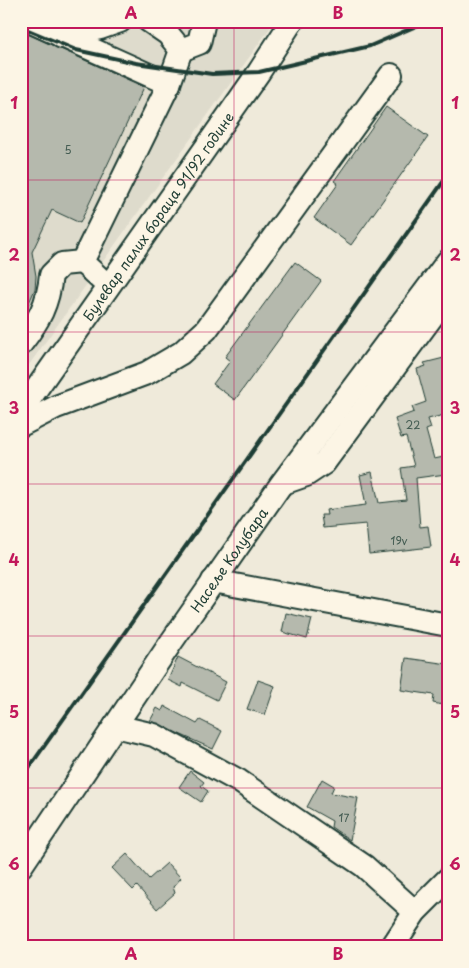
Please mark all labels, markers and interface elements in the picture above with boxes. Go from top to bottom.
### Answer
text: A [125,0,138,24]
text: B [333,0,344,24]
text: 1 [10,90,18,114]
text: 1 [451,90,459,114]
street label: Булевар палих бораца 91/92 године [77,107,238,325]
house number: 5 [64,141,72,158]
text: 2 [8,242,20,266]
text: 2 [449,242,461,266]
text: 3 [9,395,19,419]
text: 3 [450,395,460,419]
house number: 22 [406,416,420,433]
street label: Насеље Колубара [185,503,273,616]
house number: 19v [390,532,408,549]
text: 4 [9,547,20,571]
text: 4 [450,547,461,571]
text: 5 [9,699,19,723]
text: 5 [450,699,460,723]
house number: 17 [339,809,350,826]
text: 6 [8,851,20,875]
text: 6 [449,851,461,875]
text: A [125,941,138,965]
text: B [333,941,344,965]

